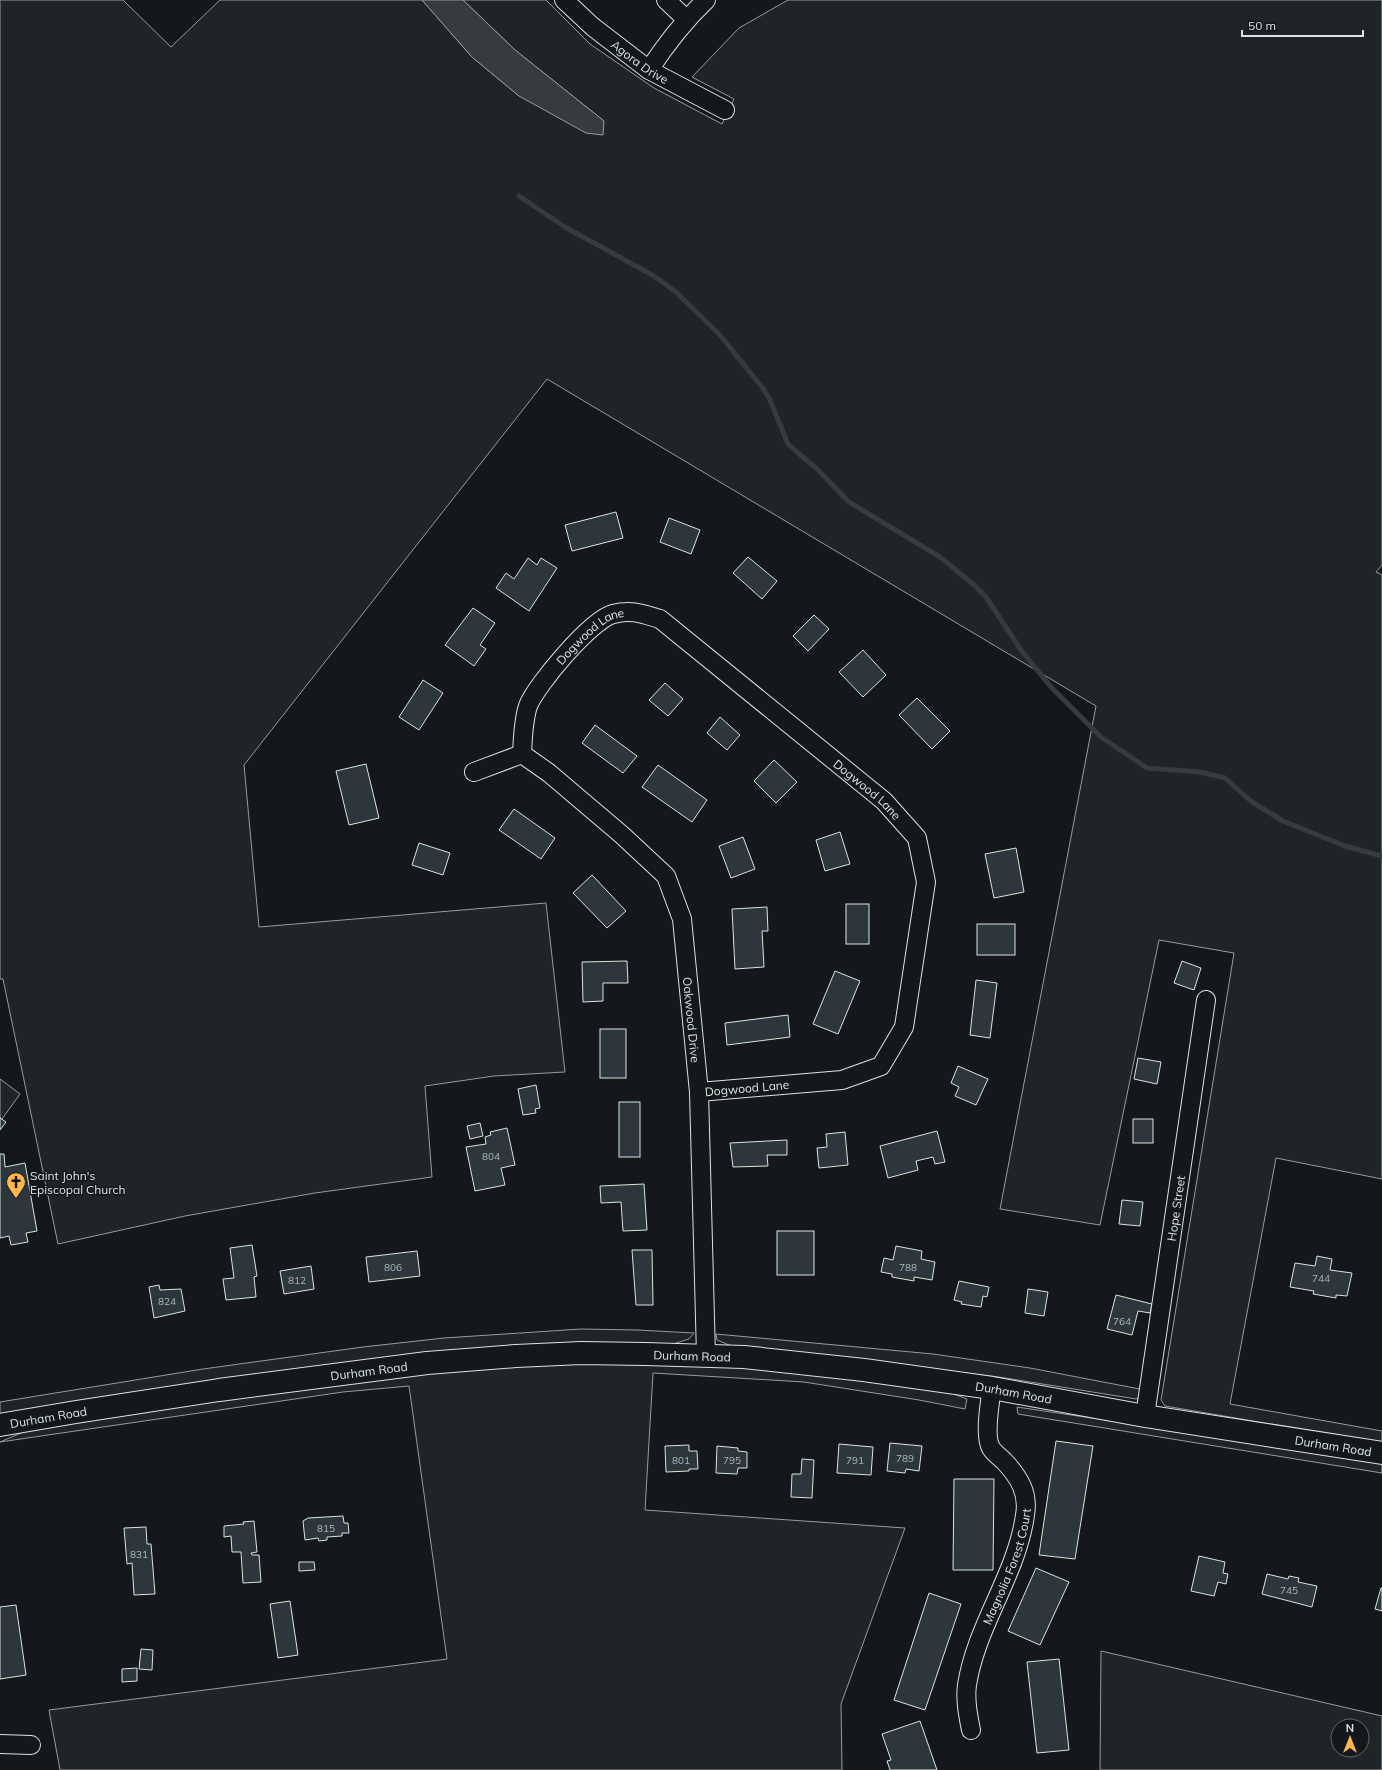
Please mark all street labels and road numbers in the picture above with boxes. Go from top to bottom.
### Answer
street label: Agora Drive [608,36,671,86]
street label: Dogwood Lane [552,605,625,667]
street label: Dogwood Lane [831,756,904,823]
street label: Oakwood Drive [680,976,704,1063]
street label: Dogwood Lane [704,1077,790,1099]
street label: Hope Street [1163,1174,1188,1242]
street label: Durham Road [653,1347,731,1364]
street label: Durham Road [329,1358,408,1383]
street label: Durham Road [974,1378,1053,1406]
street label: Durham Road [9,1403,88,1431]
street label: Durham Road [1294,1432,1373,1459]
street label: Magnolia Forest Court [979,1508,1033,1627]

